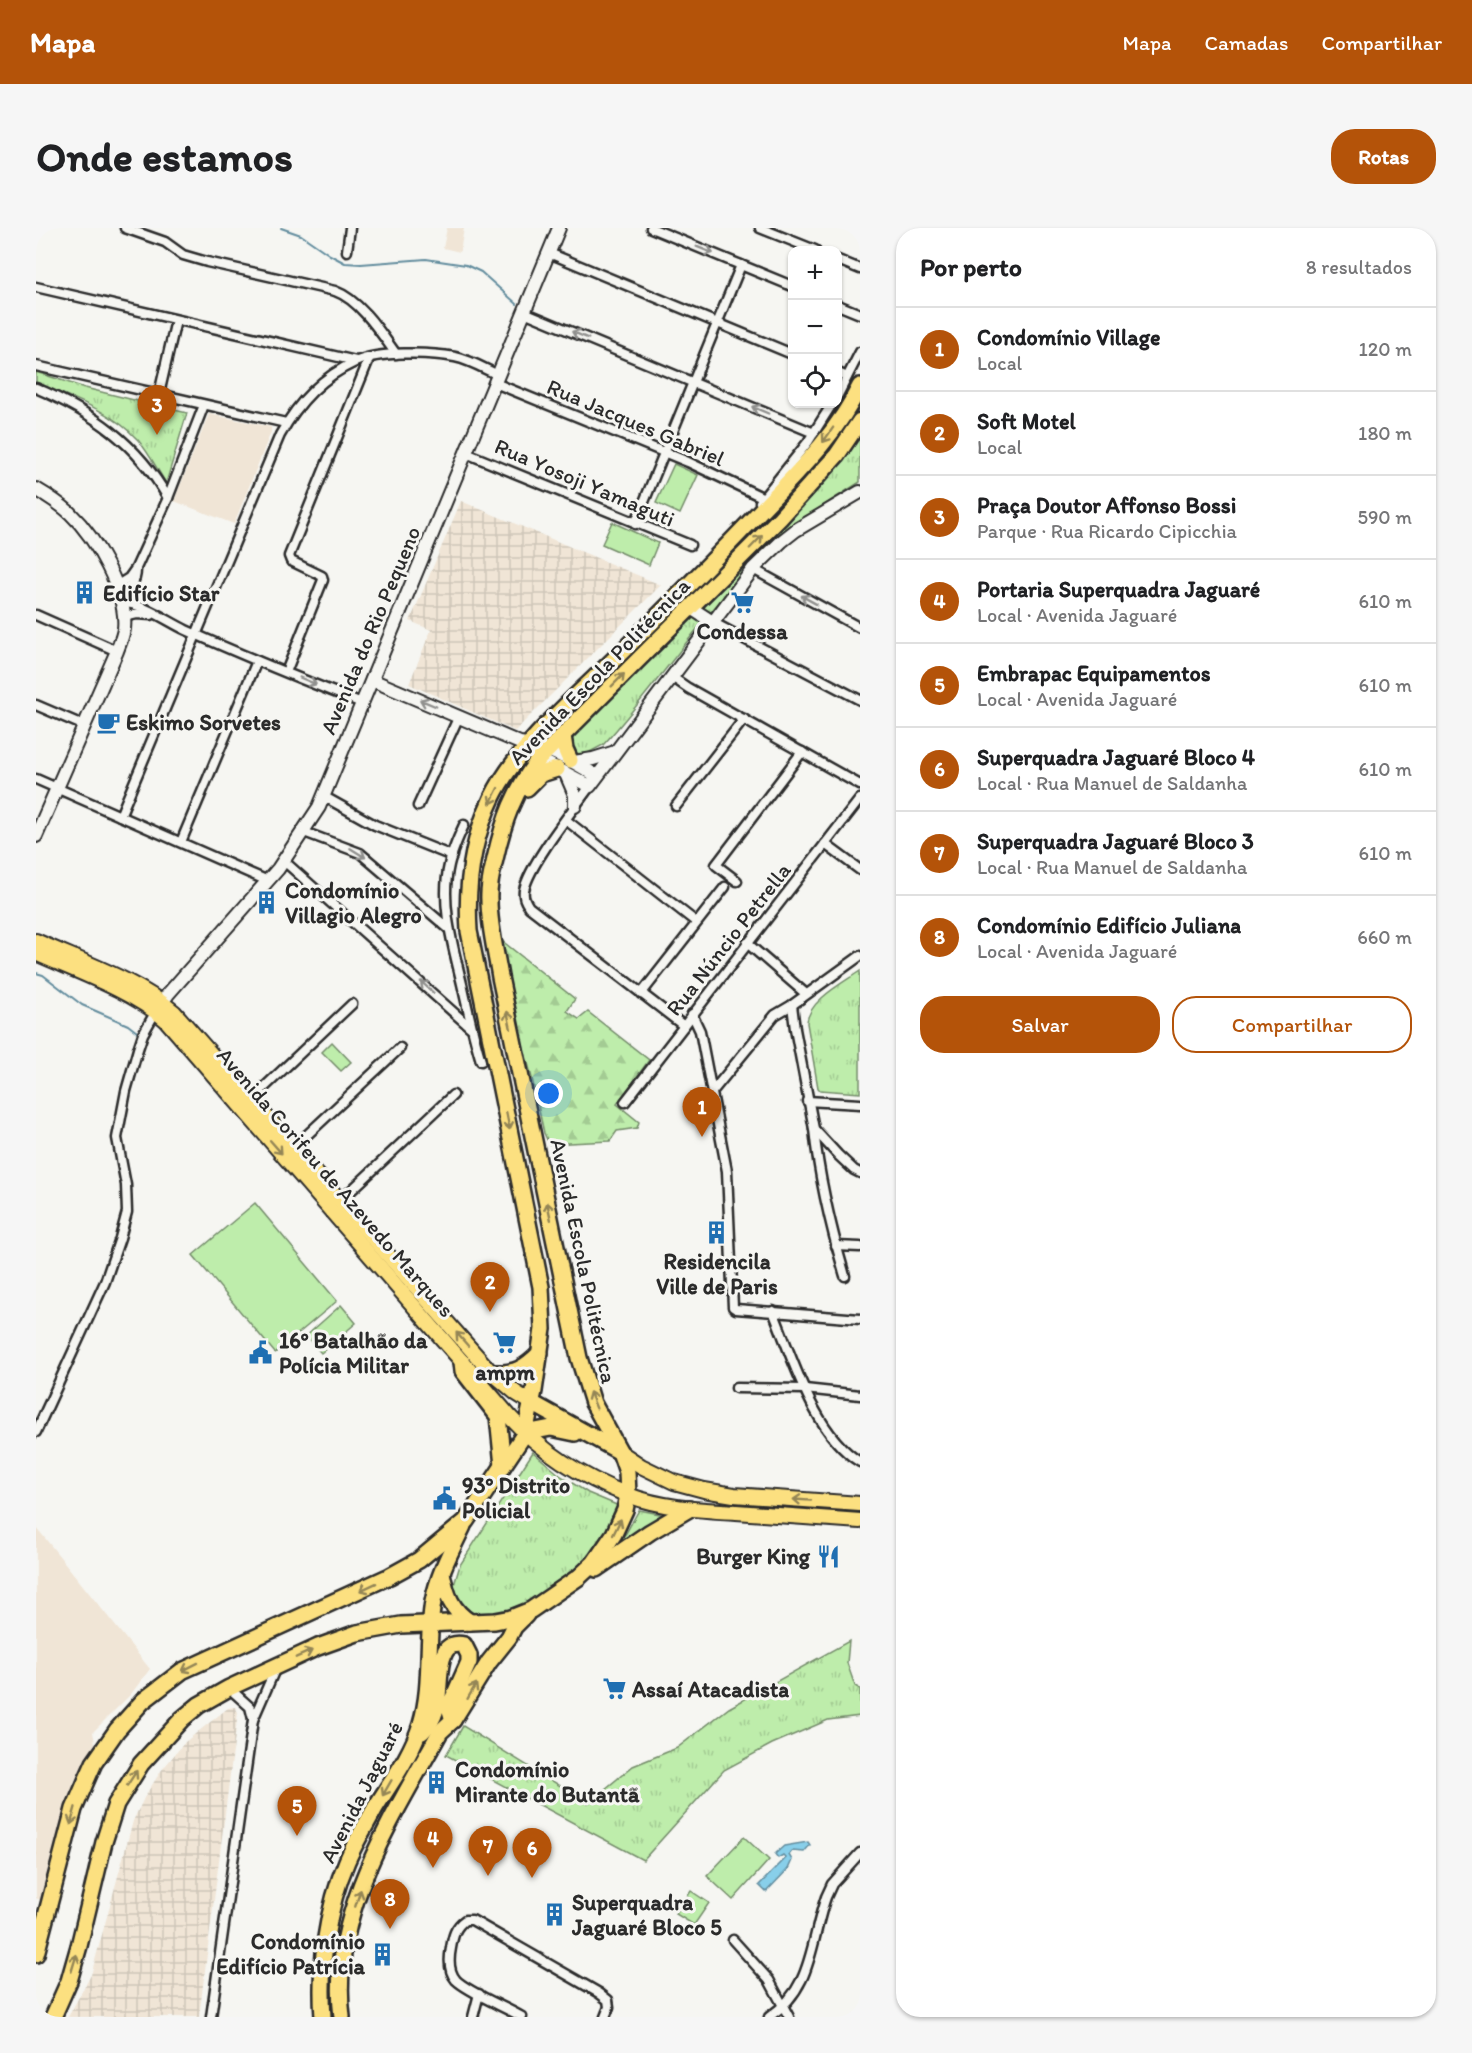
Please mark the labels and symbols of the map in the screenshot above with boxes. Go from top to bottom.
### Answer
one-way arrow [696,245,714,256]
one-way arrow [572,329,590,340]
street label: Rua Jacques Gabriel [543,373,729,472]
pin: 3 [138,386,176,435]
one-way arrow [752,404,770,415]
one-way arrow [822,427,835,443]
street label: Rua Yosoji Yamaguti [491,432,679,533]
street label: Avenida do Rio Pequeno [314,522,427,738]
one-way arrow [749,535,764,550]
street label: Avenida Escola Politécnica [503,572,696,770]
building icon: Edifício Star [72,580,98,606]
place label: Edifício Star [103,580,220,607]
supermarket icon: Condessa [729,589,755,615]
one-way arrow [800,594,818,605]
place label: Condessa [696,618,788,645]
one-way arrow [611,673,626,687]
one-way arrow [298,676,317,687]
one-way arrow [419,697,437,708]
cafe icon: Eskimo Sorvetes [95,709,121,735]
place label: Eskimo Sorvetes [126,709,281,736]
one-way arrow [487,787,499,805]
one-way arrow [349,848,366,860]
street label: Rua Núncio Petrella [660,857,797,1021]
place label: Condomínio Villagio Alegro [285,877,422,929]
building icon: Condomínio Villagio Alegro [254,890,280,916]
one-way arrow [419,981,435,994]
one-way arrow [503,1010,514,1030]
street label: Avenida Corifeu de Azevedo Marques [211,1042,460,1323]
your location [534,1079,563,1108]
pin: 1 [682,1088,722,1137]
one-way arrow [503,1110,514,1130]
street label: Avenida Escola Politécnica [544,1136,623,1386]
one-way arrow [269,1139,283,1154]
one-way arrow [543,1201,554,1221]
building icon: Residencila Ville de Paris [704,1219,730,1245]
place label: Residencila Ville de Paris [656,1248,778,1300]
pin: 2 [470,1262,510,1312]
place label: 16º Batalhão da Polícia Militar [279,1327,428,1379]
supermarket icon: ampm [492,1330,518,1356]
one-way arrow [455,1332,469,1347]
public building icon: 16º Batalhão da Polícia Militar [248,1340,274,1366]
place label: ampm [475,1359,535,1386]
one-way arrow [587,1392,598,1410]
place label: 93º Distrito Policial [462,1472,570,1524]
public building icon: 93º Distrito Policial [431,1485,457,1511]
one-way arrow [792,1494,812,1505]
one-way arrow [612,1519,624,1537]
place label: Burger King [696,1543,811,1570]
restaurant icon: Burger King [815,1543,841,1569]
one-way arrow [359,1581,377,1593]
one-way arrow [294,1647,312,1659]
one-way arrow [182,1661,199,1673]
supermarket icon: Assaí Atacadista [601,1676,627,1702]
place label: Assaí Atacadista [631,1676,789,1703]
one-way arrow [466,1683,478,1700]
street label: Avenida Jaguaré [314,1717,409,1868]
place label: Condomínio Mirante do Butantã [455,1756,640,1808]
building icon: Condomínio Mirante do Butantã [424,1769,450,1795]
one-way arrow [126,1770,138,1786]
one-way arrow [381,1779,393,1796]
pin: 5 [278,1786,316,1836]
one-way arrow [66,1807,78,1826]
pin: 4 [414,1818,452,1868]
pin: 7 [468,1826,508,1876]
pin: 6 [512,1828,552,1878]
pin: 8 [370,1880,410,1929]
one-way arrow [353,1889,364,1908]
place label: Superquadra Jaguaré Bloco 5 [571,1889,722,1941]
building icon: Superquadra Jaguaré Bloco 5 [541,1902,567,1928]
place label: Condomínio Edifício Patrícia [216,1928,366,1980]
building icon: Condomínio Edifício Patrícia [370,1941,396,1967]
one-way arrow [69,1954,80,1973]

